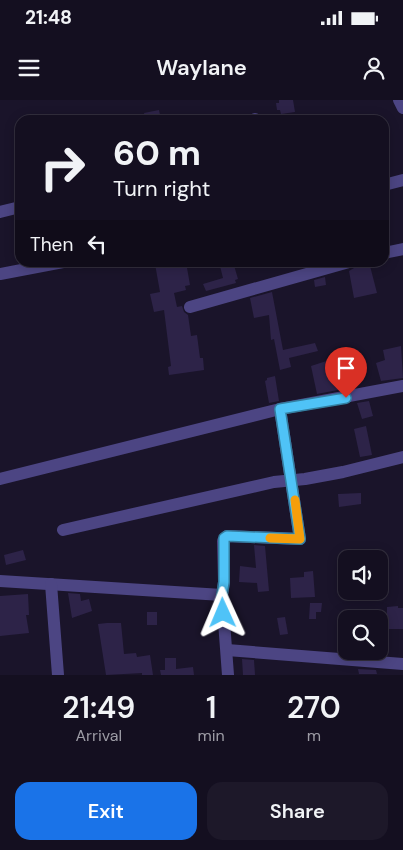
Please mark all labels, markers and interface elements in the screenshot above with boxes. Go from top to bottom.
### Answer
text: 21:48 [25,5,72,30]
text: Waylane [156,53,247,82]
icon: menu [15,54,43,82]
icon: person [360,54,388,82]
text: 60 m [113,130,201,176]
icon: right [30,135,95,200]
text: Turn right [113,174,210,203]
icon: left [83,230,111,258]
text: Then [30,232,73,257]
pin [325,347,367,398]
icon: arrive [332,354,360,382]
map controls [338,550,388,660]
button: sound [338,550,388,600]
position arrow [196,586,248,638]
button: search [338,610,388,660]
text: 21:49 [62,688,135,727]
text: 1 [206,688,216,727]
text: 270 [287,688,341,727]
text: Arrival [75,725,122,746]
text: min [197,725,225,746]
text: m [307,725,321,746]
button: Exit [15,782,197,840]
button: Share [207,782,388,840]

